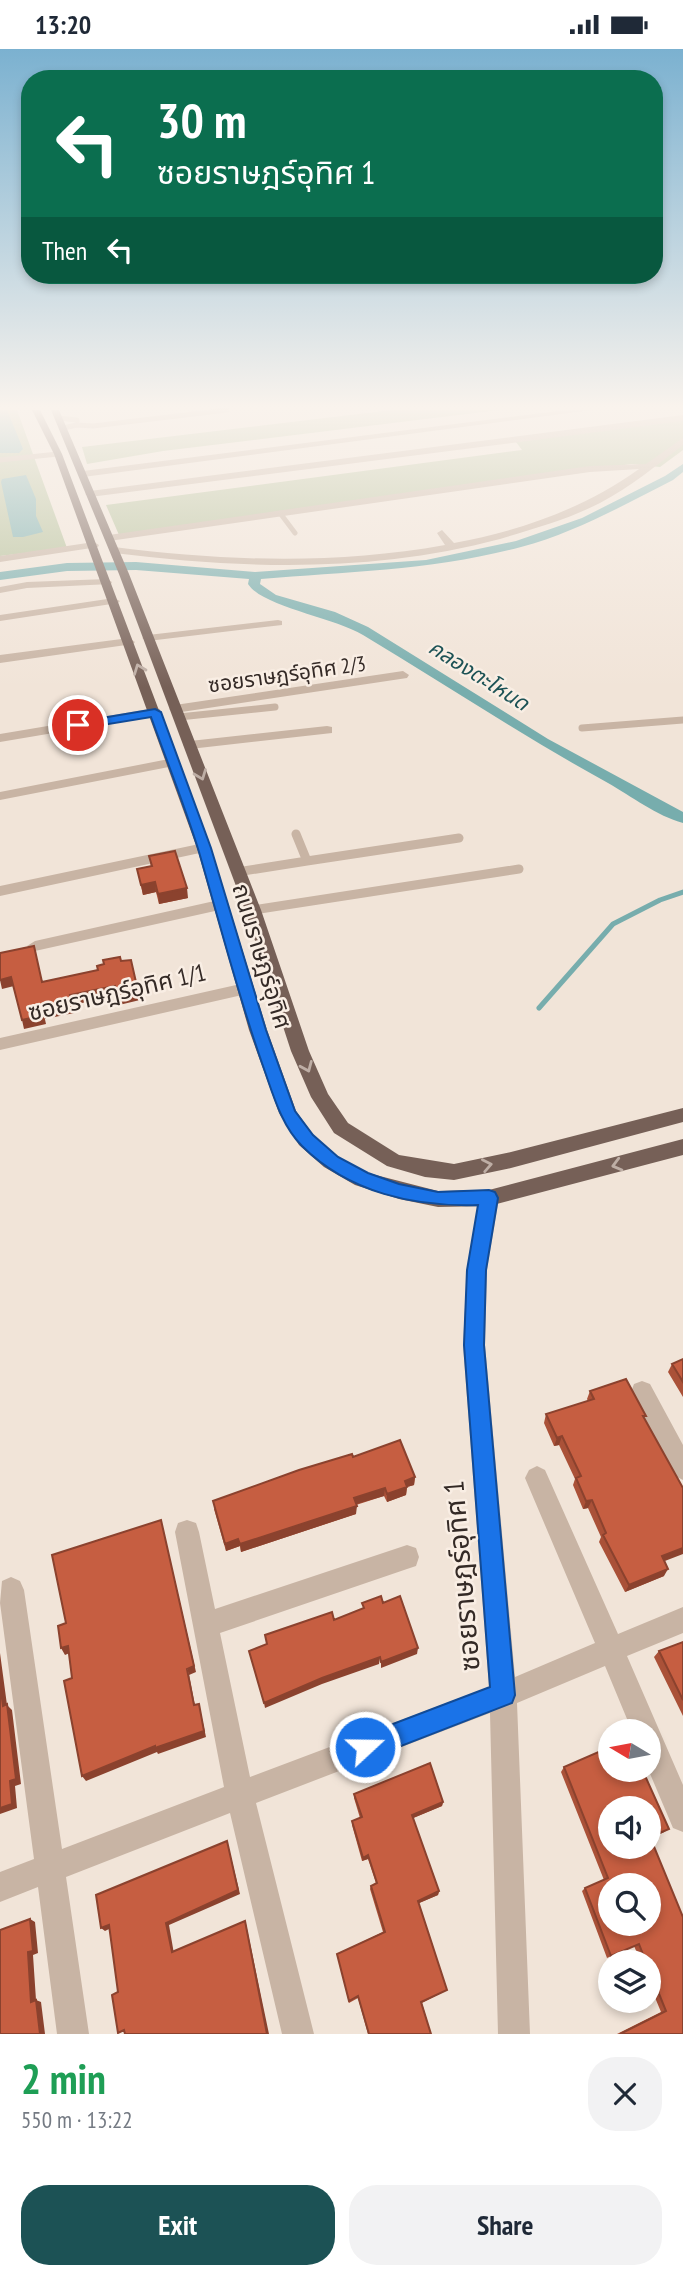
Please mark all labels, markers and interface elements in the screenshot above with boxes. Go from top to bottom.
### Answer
text: 13:20 [35,8,91,41]
text: 30 m [157,88,246,152]
icon: left [42,98,133,189]
text: ซอยราษฎร์อุทิศ 1 [157,151,375,193]
icon: left [101,231,139,269]
text: Then [42,234,87,267]
water label: คลองตะโหนด [424,634,535,717]
street label: ซอยราษฎร์อุทิศ 2/3 [206,650,368,698]
one-way arrow [133,663,147,675]
pin [48,695,108,755]
icon: arrive [59,706,97,744]
one-way arrow [193,769,207,781]
street label: ถนนราษฎร์อุทิศ [225,880,299,1032]
street label: ซอยราษฎร์อุทิศ 1/1 [25,956,209,1028]
one-way arrow [299,1060,313,1073]
one-way arrow [611,1157,623,1171]
one-way arrow [481,1159,493,1174]
street label: ซอยราษฎร์อุทิศ 1 [434,1479,488,1673]
position arrow [328,1710,402,1784]
north arrow [598,1719,662,1781]
map controls [598,1719,661,2013]
button: sound [598,1796,661,1859]
button: search [598,1873,661,1936]
button: layers [598,1950,661,2013]
text: 2 min [21,2051,106,2106]
button: close [588,2057,662,2131]
text: 550 m · 13:22 [21,2105,133,2134]
button: Exit [21,2185,335,2265]
button: Share [349,2185,662,2265]

